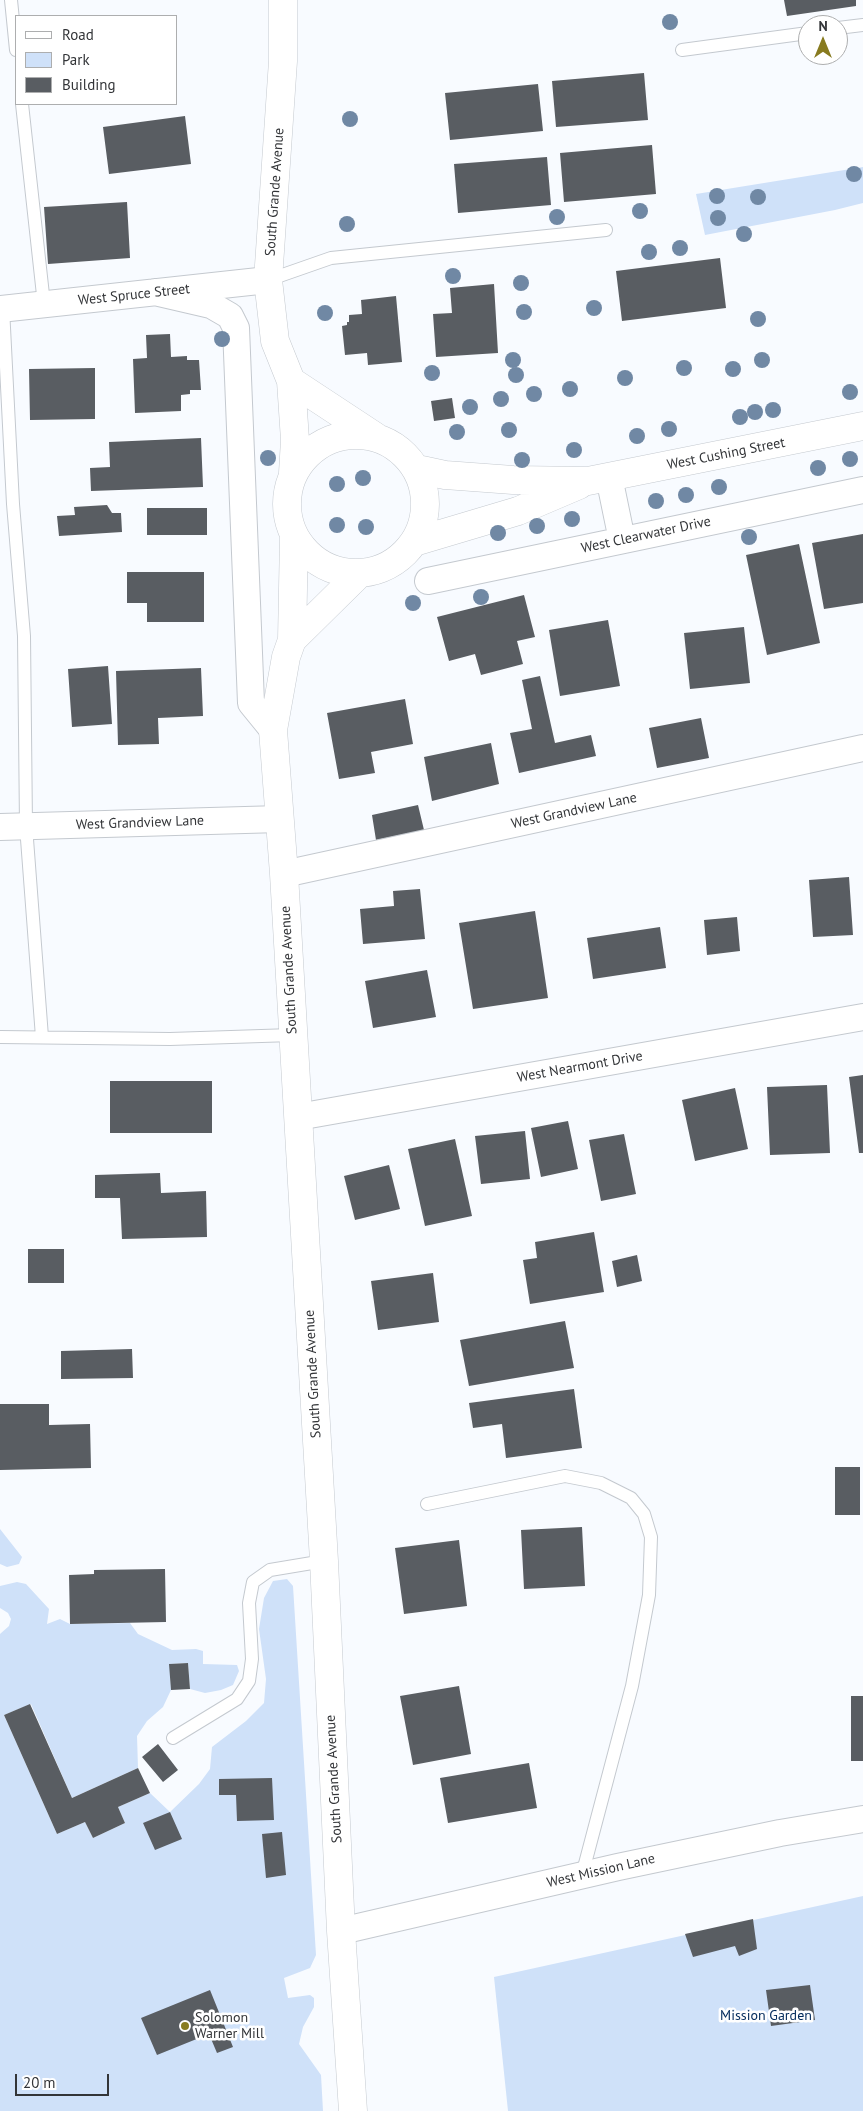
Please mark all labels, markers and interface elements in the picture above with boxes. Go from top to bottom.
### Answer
legend [15,15,178,105]
north arrow [798,15,848,65]
text: N [818,17,828,35]
text: Road [62,25,94,44]
text: Park [62,50,90,69]
text: Building [62,75,116,94]
street label: South Grande Avenue [262,127,288,257]
street label: West Spruce Street [77,281,191,309]
street label: West Cushing Street [666,434,786,474]
street label: West Clearwater Drive [580,513,712,557]
street label: West Grandview Lane [510,789,638,833]
street label: West Grandview Lane [76,812,204,834]
street label: South Grande Avenue [277,905,301,1035]
street label: West Nearmont Drive [516,1048,644,1086]
street label: South Grande Avenue [301,1309,325,1439]
street label: South Grande Avenue [322,1714,346,1844]
street label: West Mission Lane [545,1850,657,1892]
park label: Mission Garden [720,2008,812,2024]
place label: Solomon Warner Mill [195,2010,264,2042]
marker: Solomon Warner Mill [179,2020,191,2032]
scale bar [18,2064,111,2096]
text: 20 m [23,2073,56,2092]

